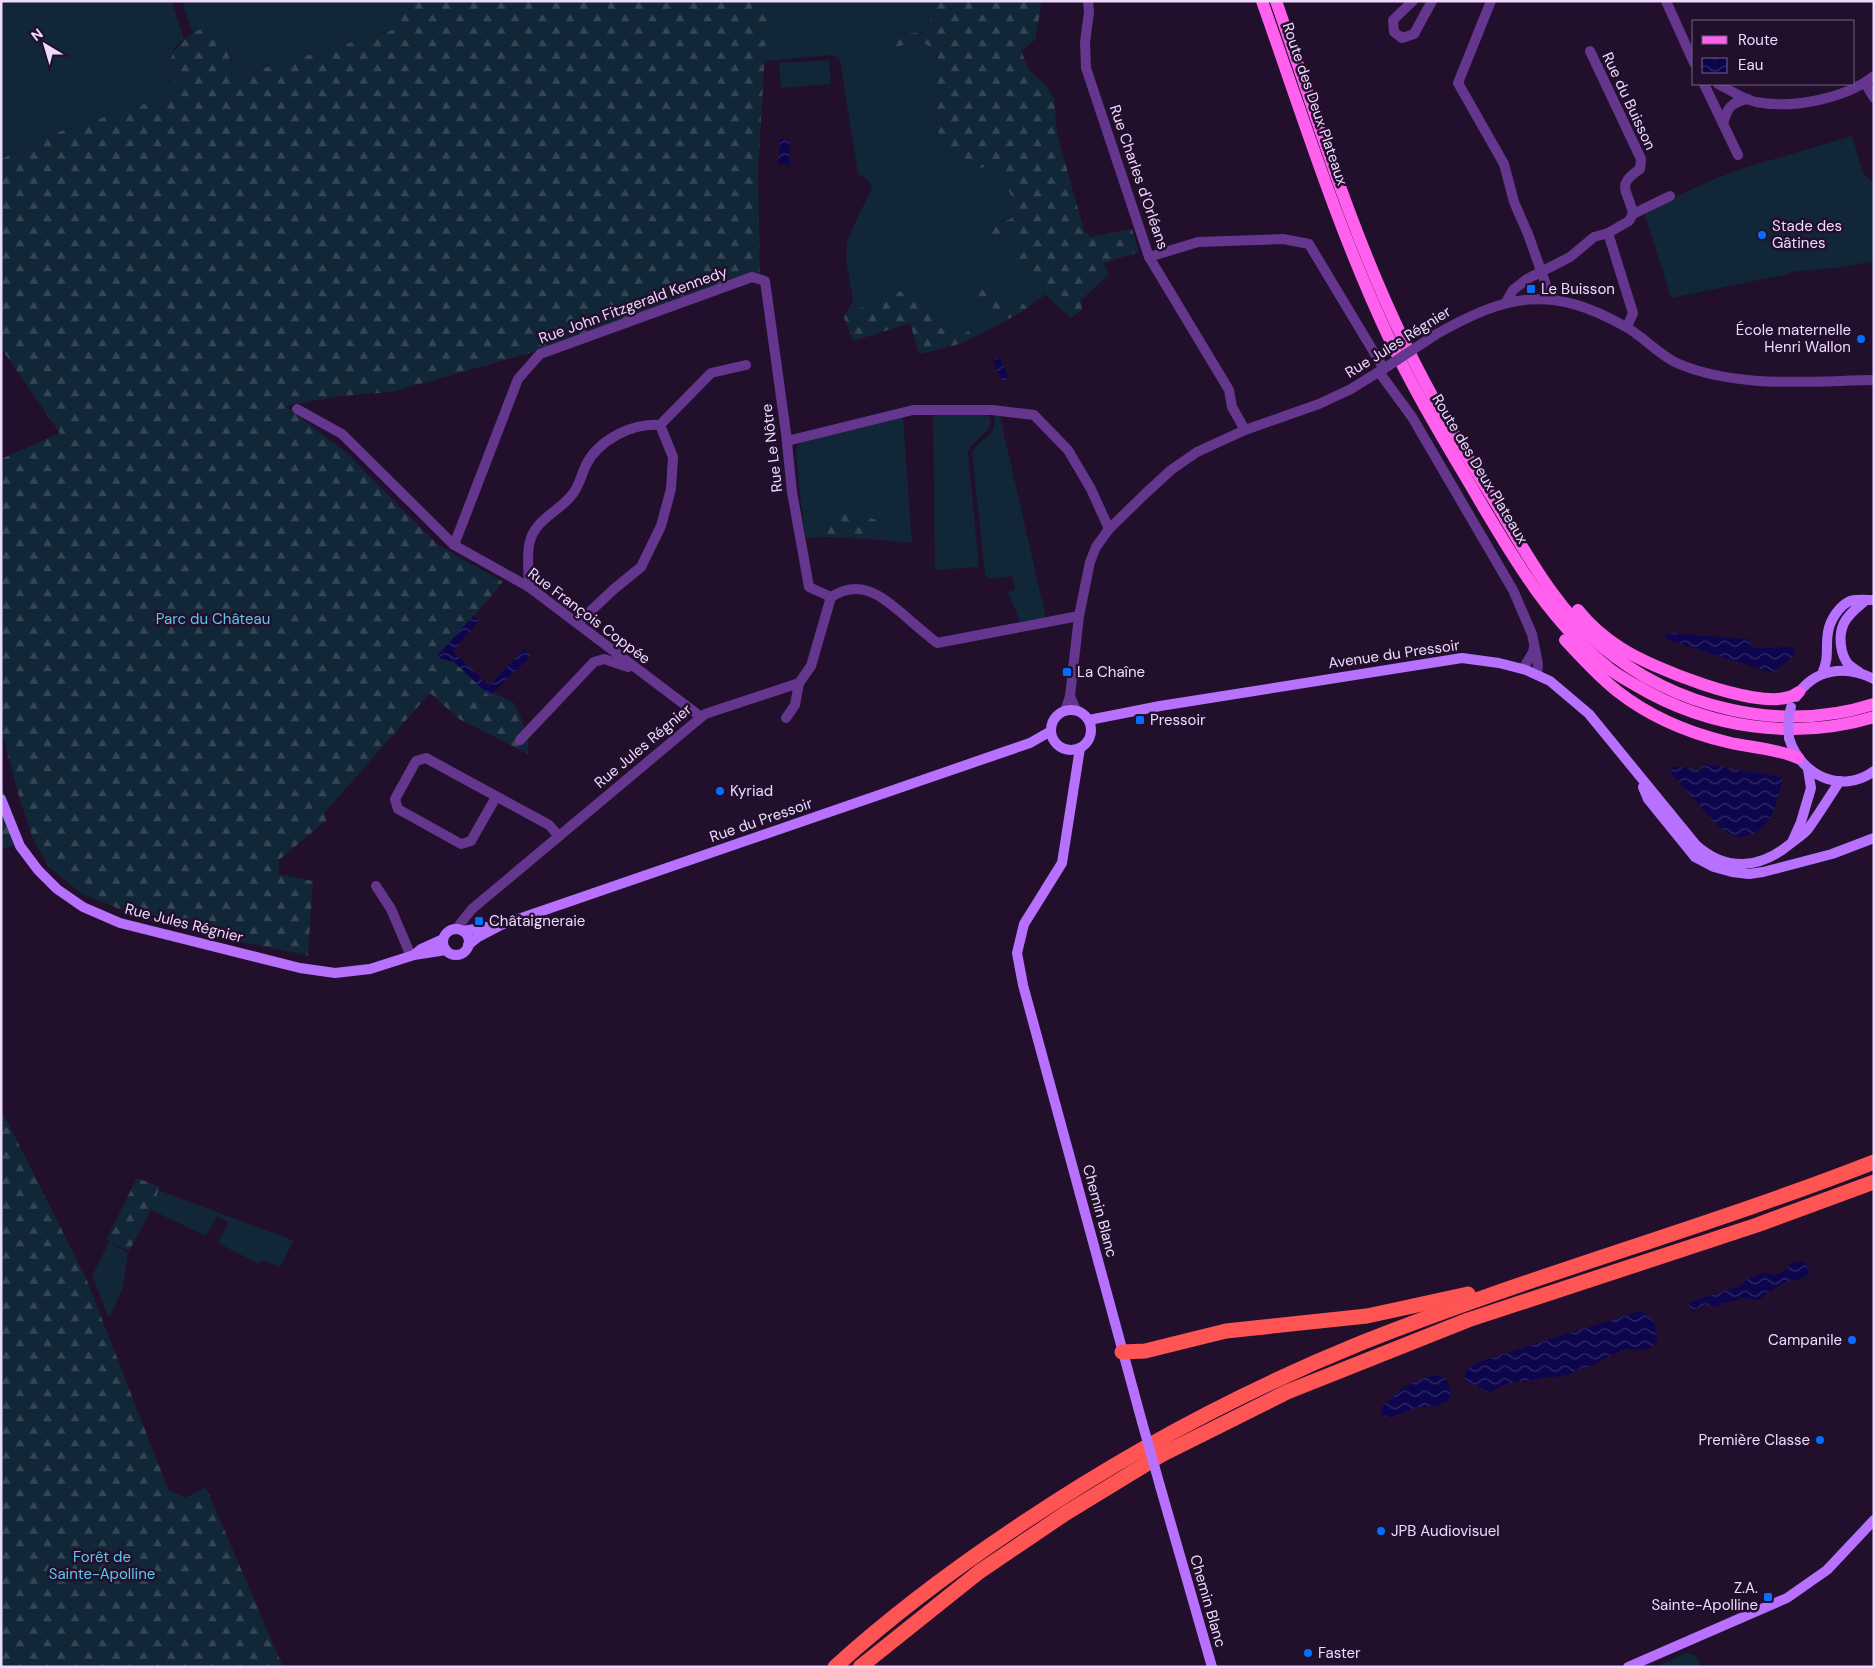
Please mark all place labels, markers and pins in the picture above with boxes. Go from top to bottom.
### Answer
place label: Stade des Gâtines [1772,216,1842,253]
marker: Stade des Gâtines [1756,229,1768,241]
place label: Le Buisson [1541,279,1615,299]
marker: Le Buisson [1525,283,1537,295]
place label: École maternelle Henri Wallon [1736,320,1851,357]
marker: École maternelle Henri Wallon [1855,333,1867,345]
place label: La Chaîne [1077,662,1145,682]
marker: La Chaîne [1061,666,1073,678]
place label: Pressoir [1150,710,1206,730]
marker: Pressoir [1134,714,1146,726]
place label: Kyriad [730,781,773,801]
marker: Kyriad [714,785,726,797]
place label: Châtaigneraie [489,911,585,931]
marker: Châtaigneraie [473,915,485,927]
place label: Campanile [1768,1330,1842,1350]
marker: Campanile [1846,1334,1858,1346]
place label: Première Classe [1698,1430,1810,1450]
marker: Première Classe [1814,1434,1826,1446]
place label: JPB Audiovisuel [1391,1521,1500,1541]
marker: JPB Audiovisuel [1375,1525,1387,1537]
place label: Z.A. Sainte-Apolline [1651,1578,1758,1615]
marker: Z.A. Sainte-Apolline [1762,1591,1774,1603]
place label: Faster [1318,1643,1361,1663]
marker: Faster [1302,1647,1314,1659]

